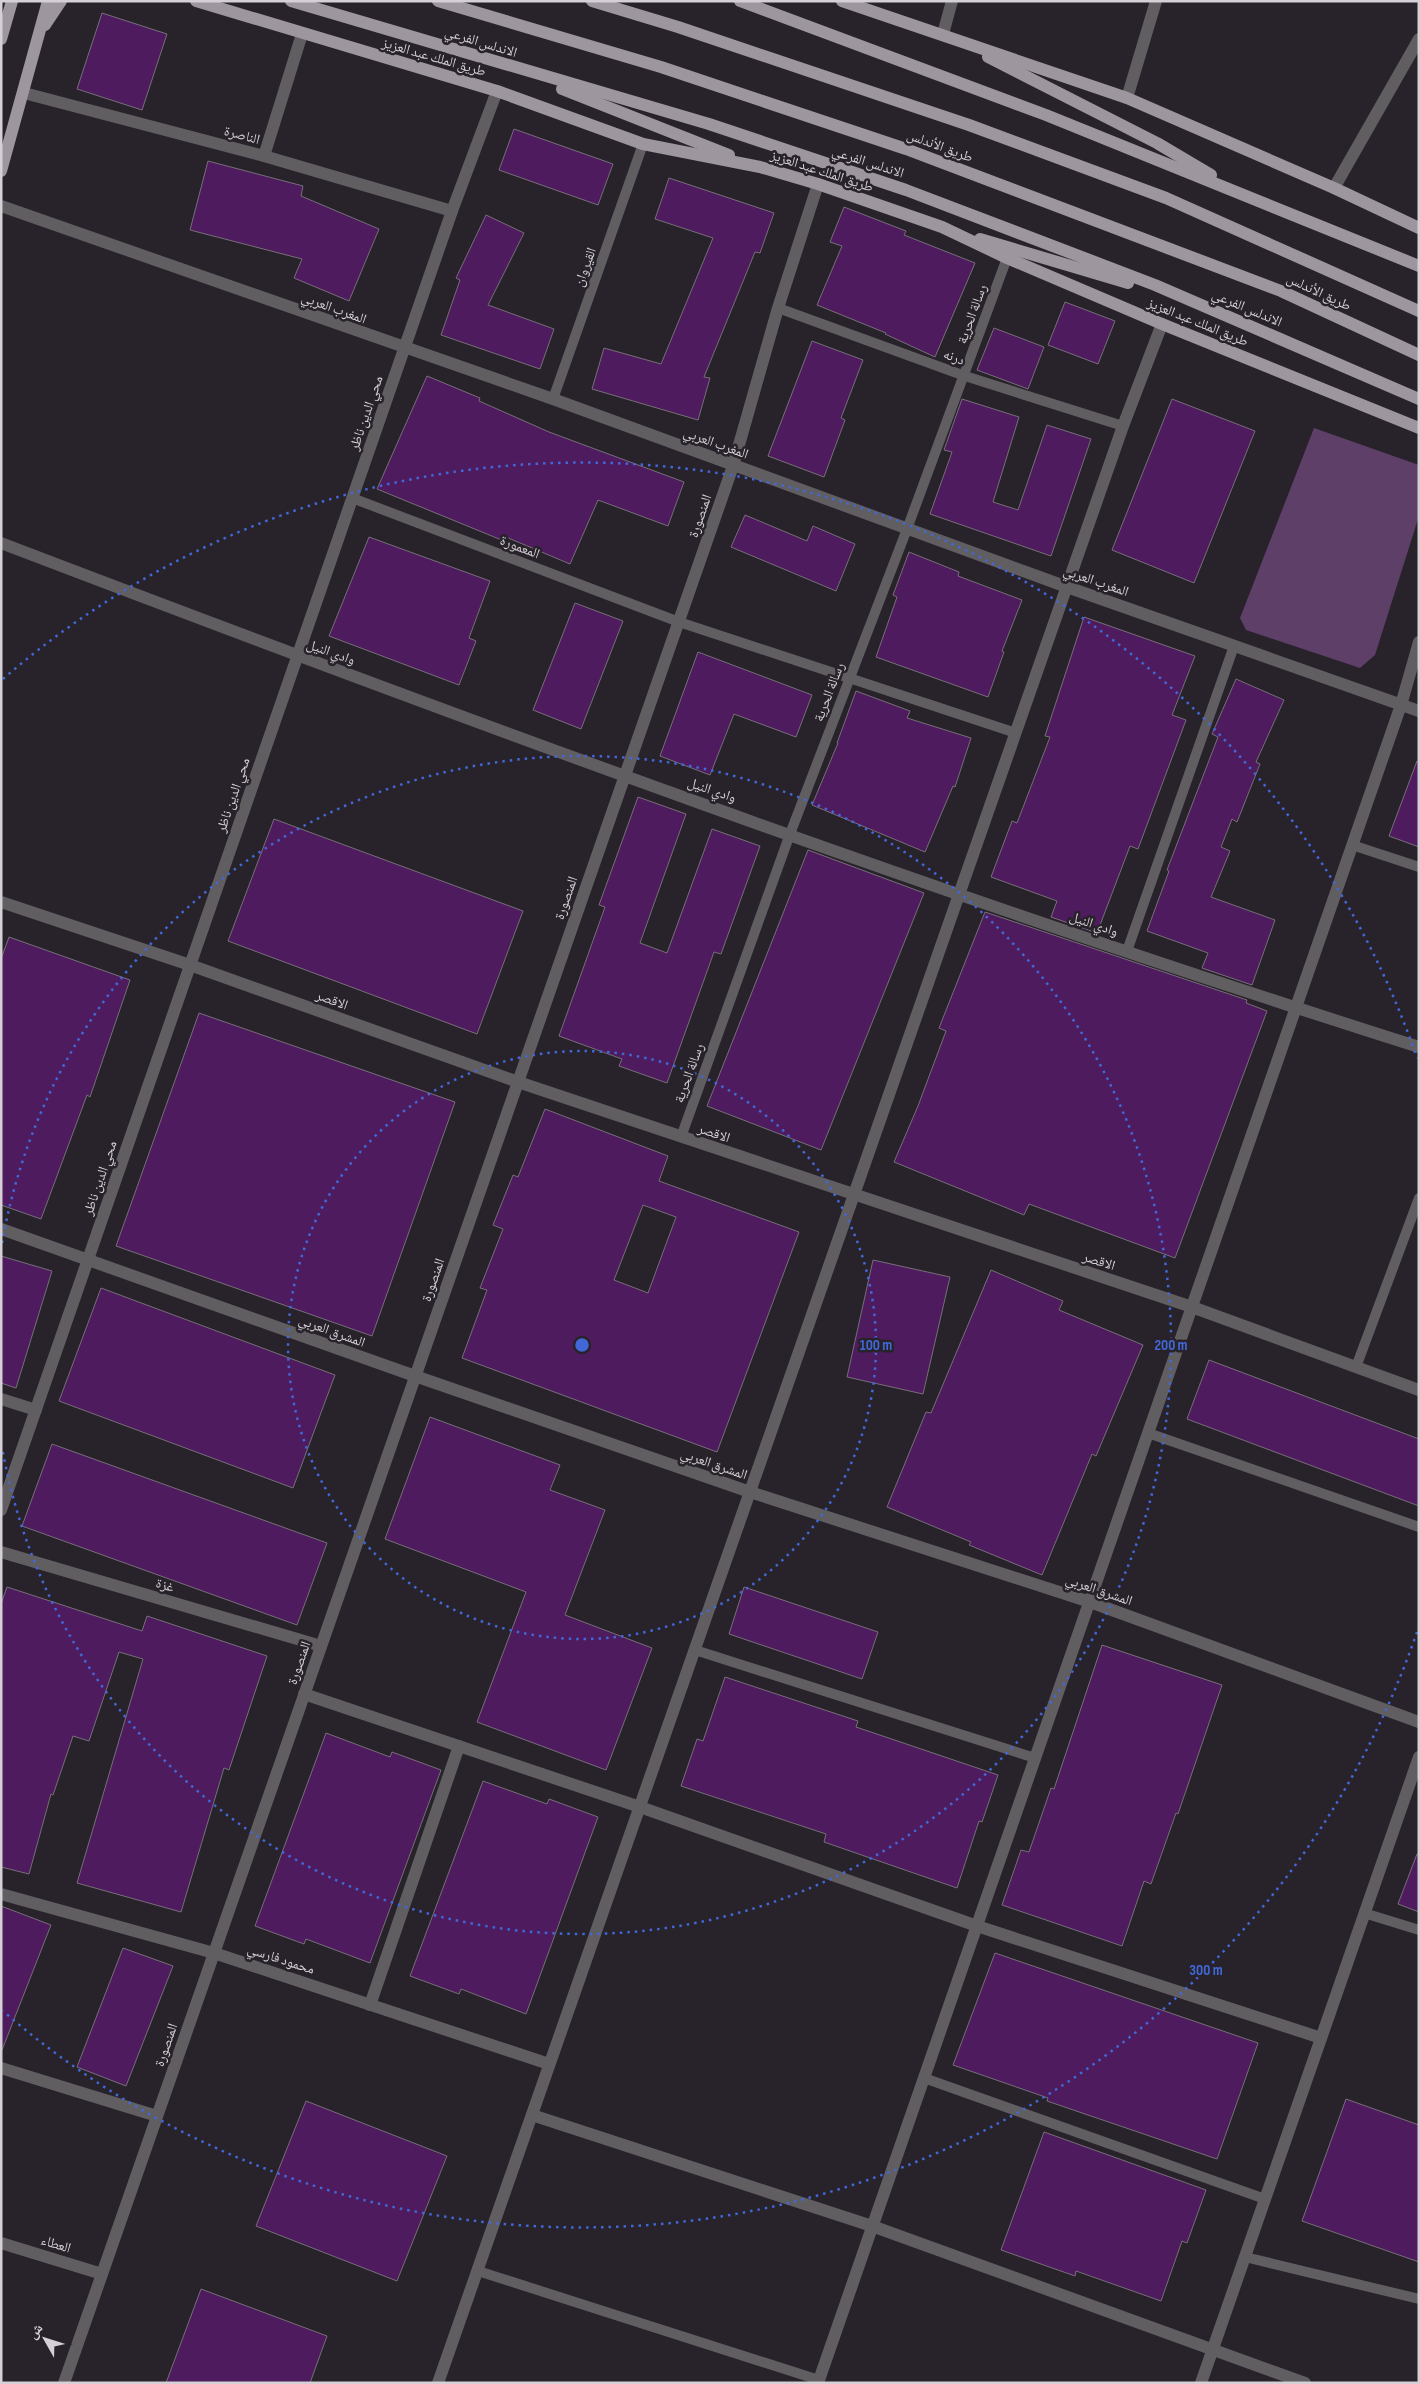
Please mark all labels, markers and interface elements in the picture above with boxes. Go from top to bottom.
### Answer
street label: الاندلس الفرعي [442,23,519,63]
street label: طريق الملك عبد العزيز [379,34,488,81]
street label: الناصرة [222,122,262,148]
street label: طريق الأندلس [904,126,975,167]
street label: الاندلس الفرعي [829,142,906,184]
street label: طريق الملك عبد العزيز [767,146,876,197]
street label: القيروان [570,245,600,289]
street label: طريق الأندلس [1284,270,1354,315]
street label: رسالة الحرية [953,282,991,346]
street label: الاندلس الفرعي [1208,286,1285,333]
street label: المغرب العربي [298,288,369,330]
street label: طريق الملك عبد العزيز [1144,294,1251,351]
street label: درنه [941,345,967,369]
street label: محي الدين ناظر [345,373,389,454]
street label: المغرب العربي [680,423,751,465]
street label: المنصورة [685,492,715,540]
street label: المعمورة [498,532,542,562]
street label: المغرب العربي [1060,562,1131,602]
street label: وادي النيل [304,635,358,671]
street label: رسالة الحرية [810,660,848,724]
street label: محي الدين ناظر [212,755,256,836]
street label: وادي النيل [685,774,739,809]
street label: المنصورة [551,874,581,922]
street label: وادي النيل [1067,908,1121,943]
street label: الاقصر [313,986,350,1014]
street label: رسالة الحرية [670,1041,708,1105]
street label: الاقصر [695,1119,732,1146]
street label: محي الدين ناظر [79,1138,123,1219]
street label: الاقصر [1080,1248,1117,1274]
street label: المنصورة [418,1256,448,1304]
street label: المشرق العربي [296,1311,368,1353]
centre of rings [573,1336,591,1354]
text: 100 m [860,1336,892,1355]
text: 200 m [1154,1336,1188,1355]
street label: المشرق العربي [678,1445,750,1486]
street label: المشرق العربي [1063,1571,1135,1612]
street label: غزة [154,1574,176,1596]
street label: المنصورة [284,1639,314,1687]
street label: محمود فارسي [244,1940,317,1980]
text: 300 m [1189,1961,1223,1980]
street label: المنصورة [151,2021,181,2069]
street label: العطاء [39,2231,73,2257]
north arrow [20,2314,70,2364]
text: ش [24,2320,47,2342]

